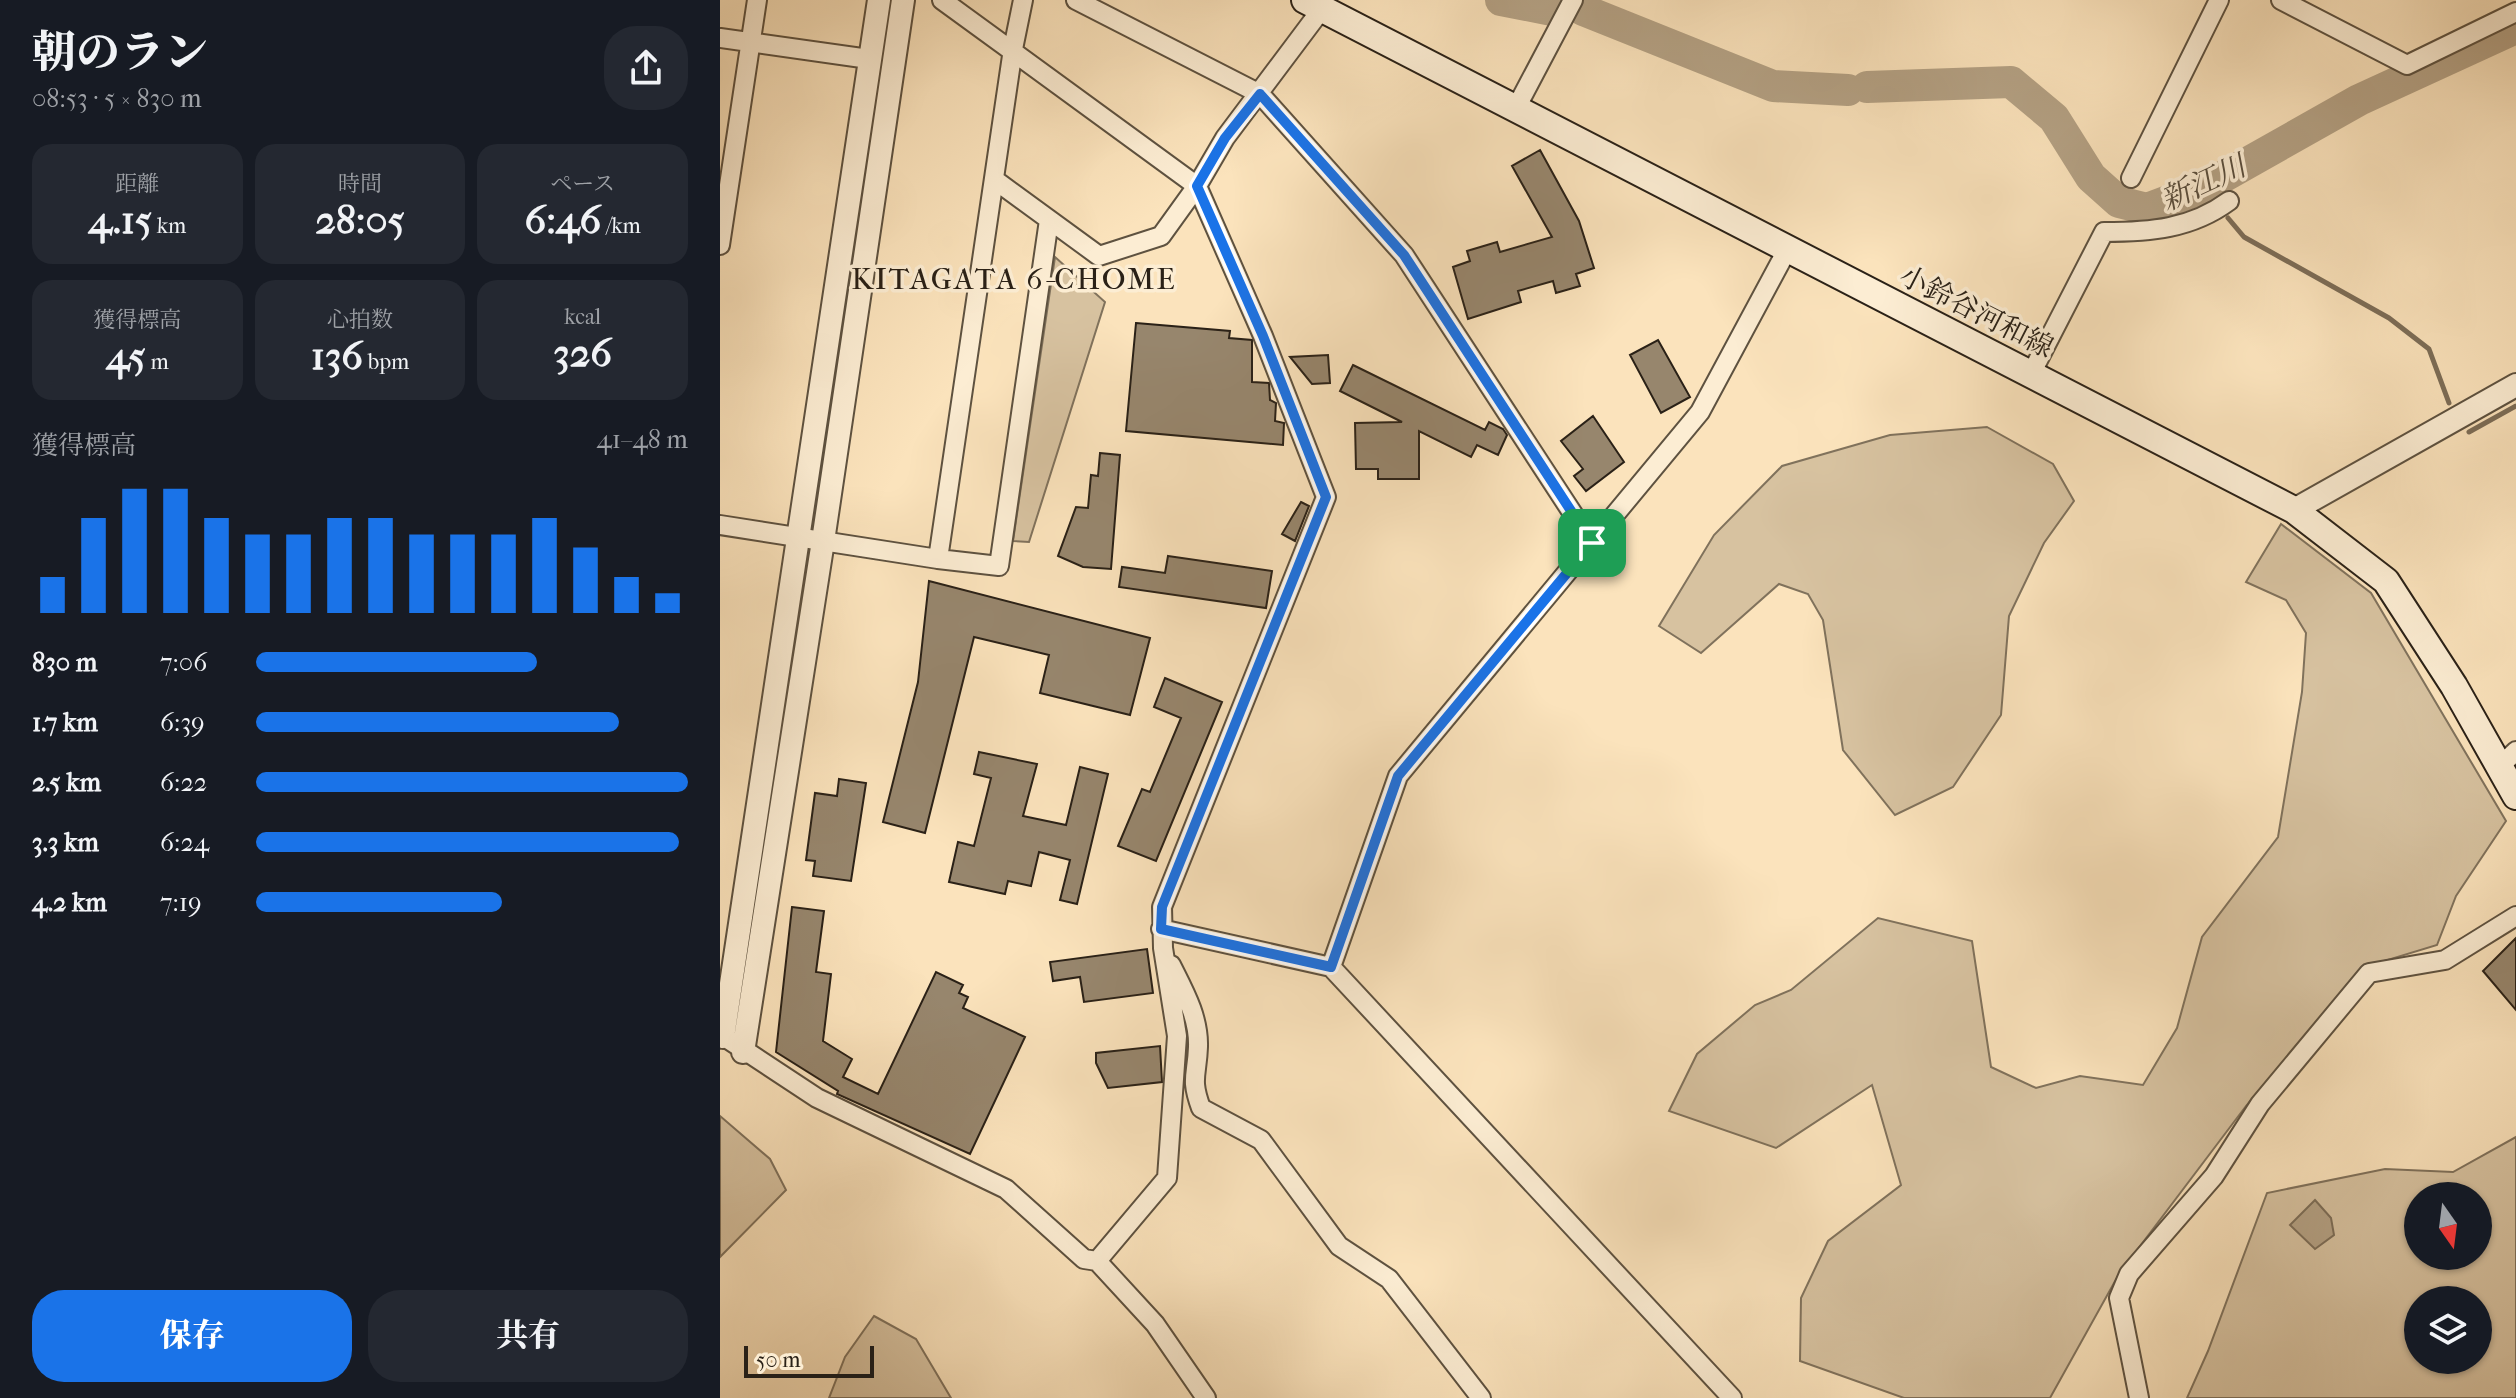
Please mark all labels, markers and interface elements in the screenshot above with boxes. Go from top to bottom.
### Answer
button: share [604,26,688,110]
text: 朝のラン [32,27,208,78]
text: 08:53 · 5 × 830 m [32,83,202,114]
water label: 新江川 [2155,147,2254,218]
text: 距離 [115,171,159,197]
text: 時間 [338,171,382,197]
text: ペース [550,171,615,197]
text: 4.15 [88,197,152,243]
text: 28:05 [315,197,405,243]
text: 6:46 [525,197,601,243]
text: km [152,213,186,239]
text: /km [601,213,641,239]
street label: 小鈴谷河和線 [1894,259,2059,364]
district label: KITAGATA 6-CHOME [851,262,1177,297]
text: kcal [564,304,601,330]
text: 獲得標高 [93,307,181,333]
text: 心拍数 [327,307,393,333]
text: 326 [553,330,612,376]
text: 45 [106,333,146,379]
text: 136 [311,333,363,379]
text: m [146,349,169,375]
text: bpm [363,349,409,375]
text: 41–48 m [596,424,688,455]
text: 獲得標高 [32,430,136,461]
pin [1558,509,1626,577]
icon: arrive [1570,521,1614,565]
text: 830 m [32,647,97,678]
text: 7:06 [160,647,207,678]
text: 1.7 km [32,707,98,738]
text: 6:39 [160,707,205,738]
text: 2.5 km [32,767,101,798]
text: 6:22 [160,767,207,798]
text: 3.3 km [32,827,99,858]
text: 6:24 [160,827,209,858]
text: 4.2 km [32,887,107,918]
text: 7:19 [160,887,202,918]
north arrow [2404,1182,2492,1270]
map controls [2404,1182,2492,1374]
button: layers [2404,1286,2492,1374]
button: 保存 [32,1290,352,1382]
button: 共有 [368,1290,688,1382]
scale bar [744,1342,874,1378]
text: 50 m [756,1347,801,1373]

